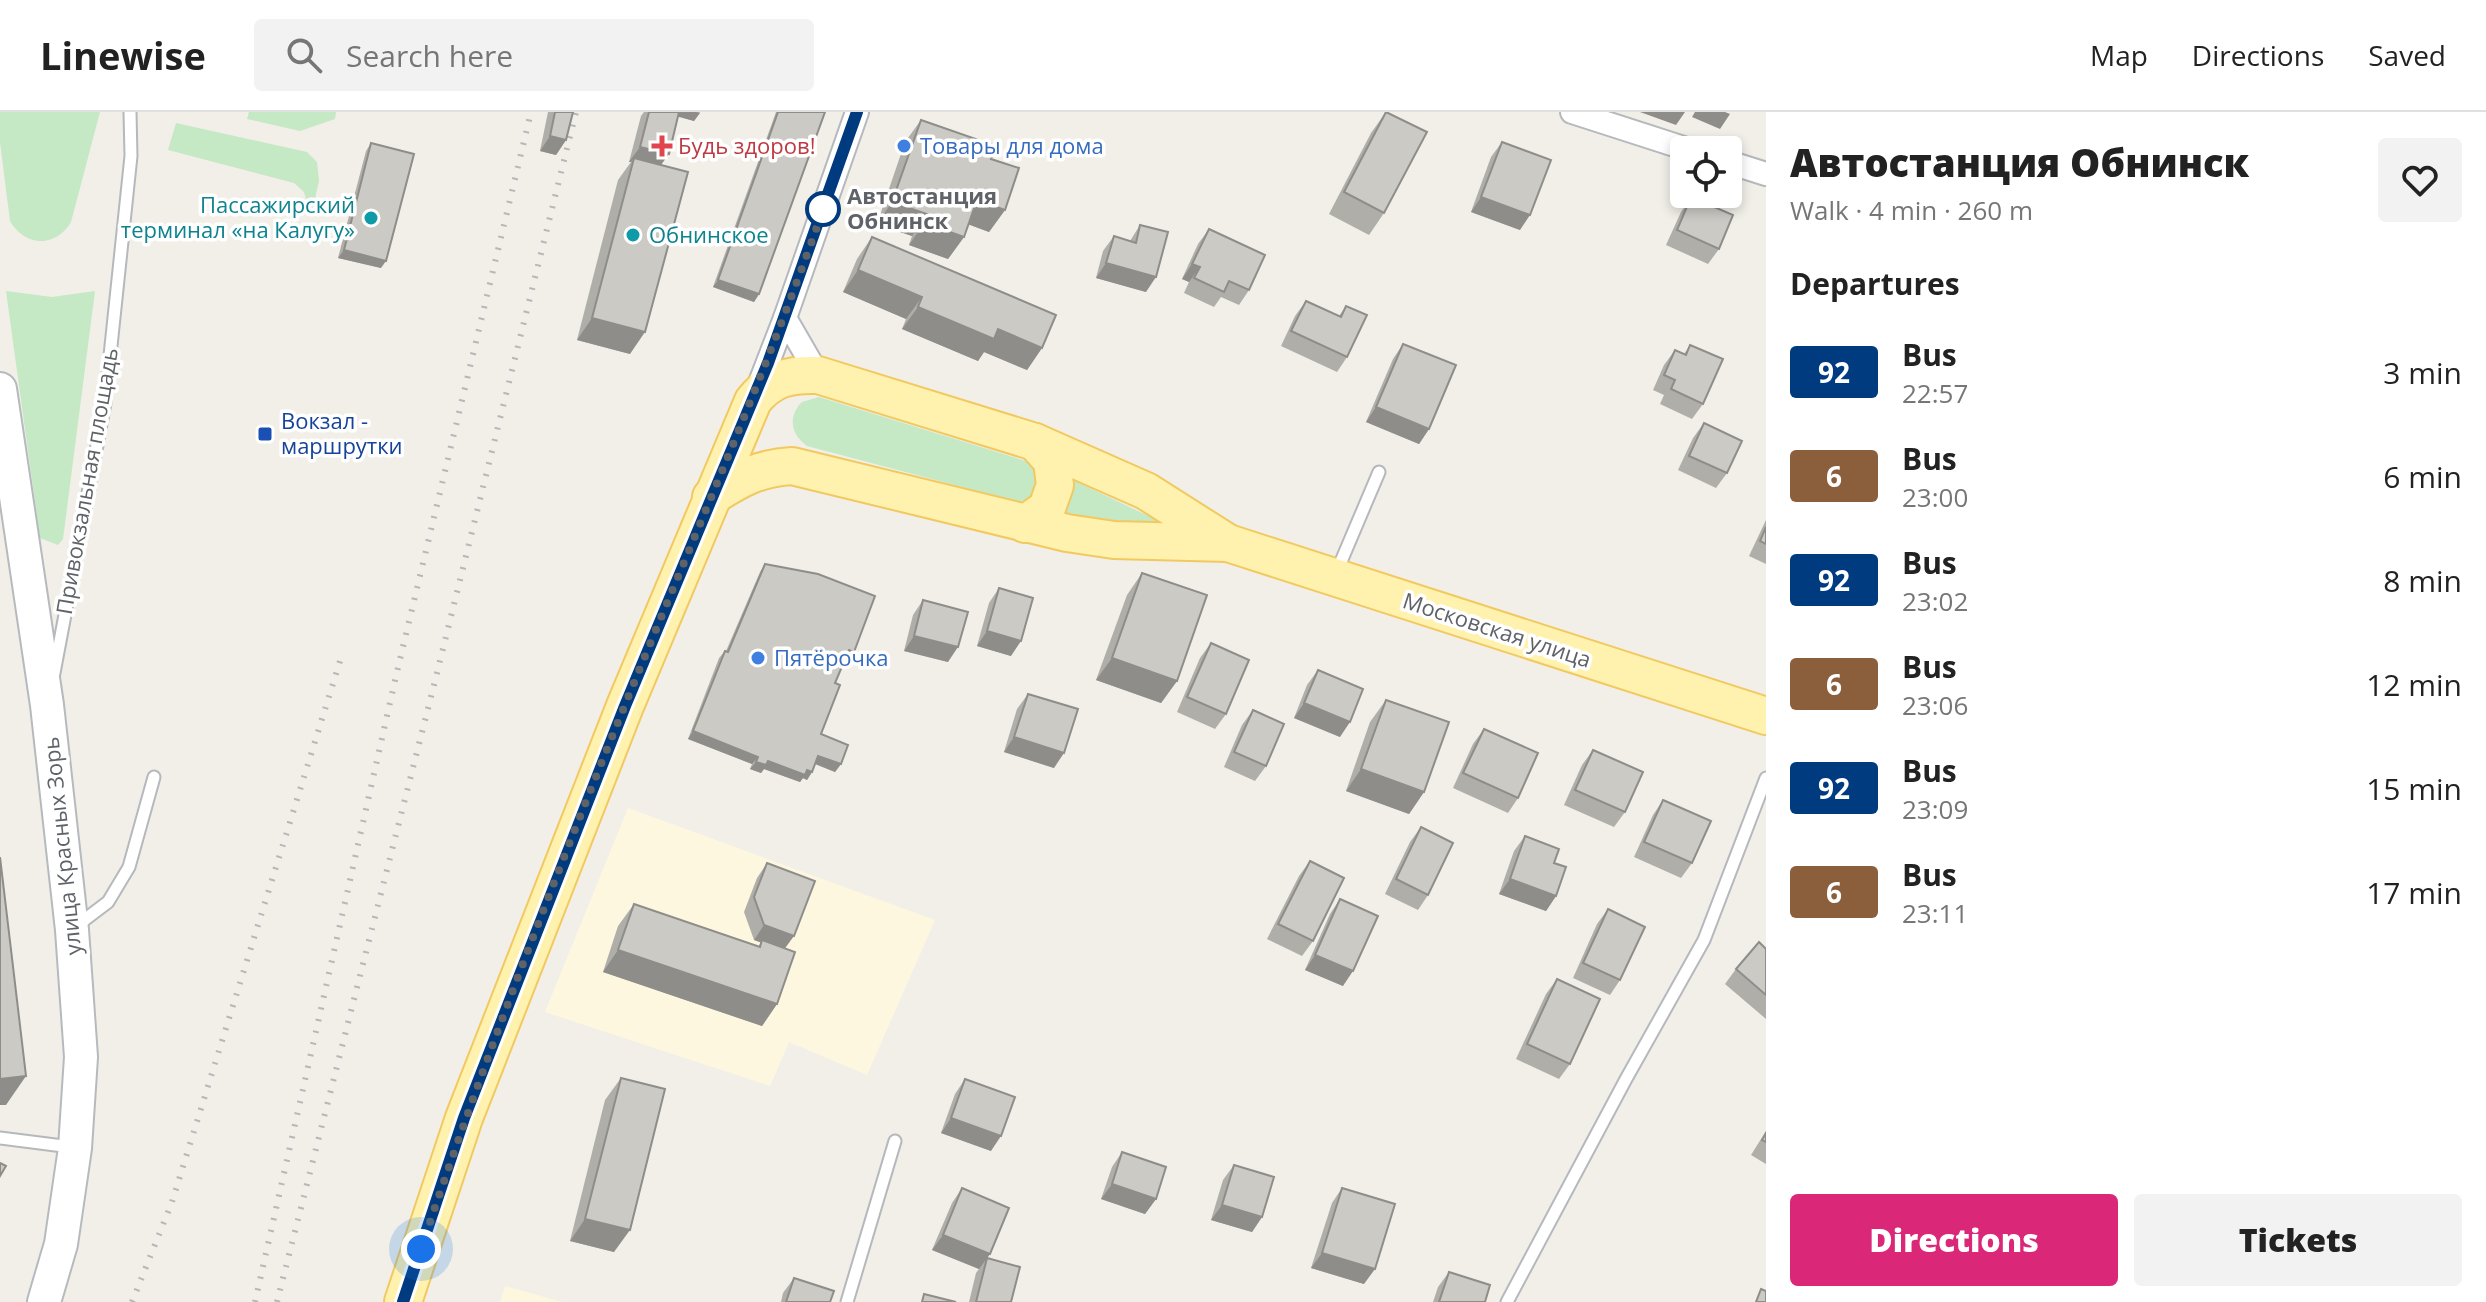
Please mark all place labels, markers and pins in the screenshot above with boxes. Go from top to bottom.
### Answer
place label: Будь здоров! [678,130,815,160]
place label: Товары для дома [920,130,1104,160]
marker: Будь здоров! [653,137,671,155]
marker: Товары для дома [895,137,913,155]
place label: Автостанция Обнинск [847,180,997,235]
place label: Пассажирский терминал «на Калугу» [121,189,355,244]
marker: Автостанция Обнинск [806,192,840,226]
marker: Пассажирский терминал «на Калугу» [362,209,380,227]
place label: Обнинское [649,219,769,249]
marker: Обнинское [624,226,642,244]
place label: Вокзал - маршрутки [281,405,403,460]
marker: Вокзал - маршрутки [256,425,274,443]
place label: Пятёрочка [774,642,889,672]
marker: Пятёрочка [749,649,767,667]

